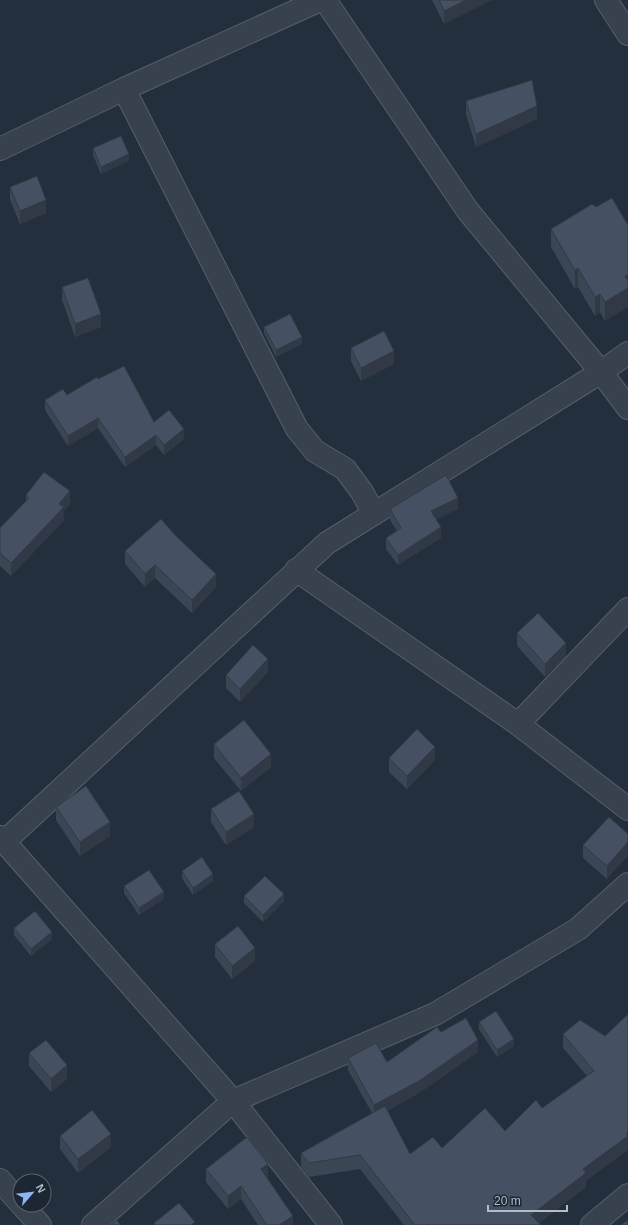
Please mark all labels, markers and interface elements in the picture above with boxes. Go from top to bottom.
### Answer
north arrow [12,1173,52,1213]
text: N [34,1182,48,1195]
scale bar [488,1187,567,1213]
text: 20 m [494,1194,521,1208]

